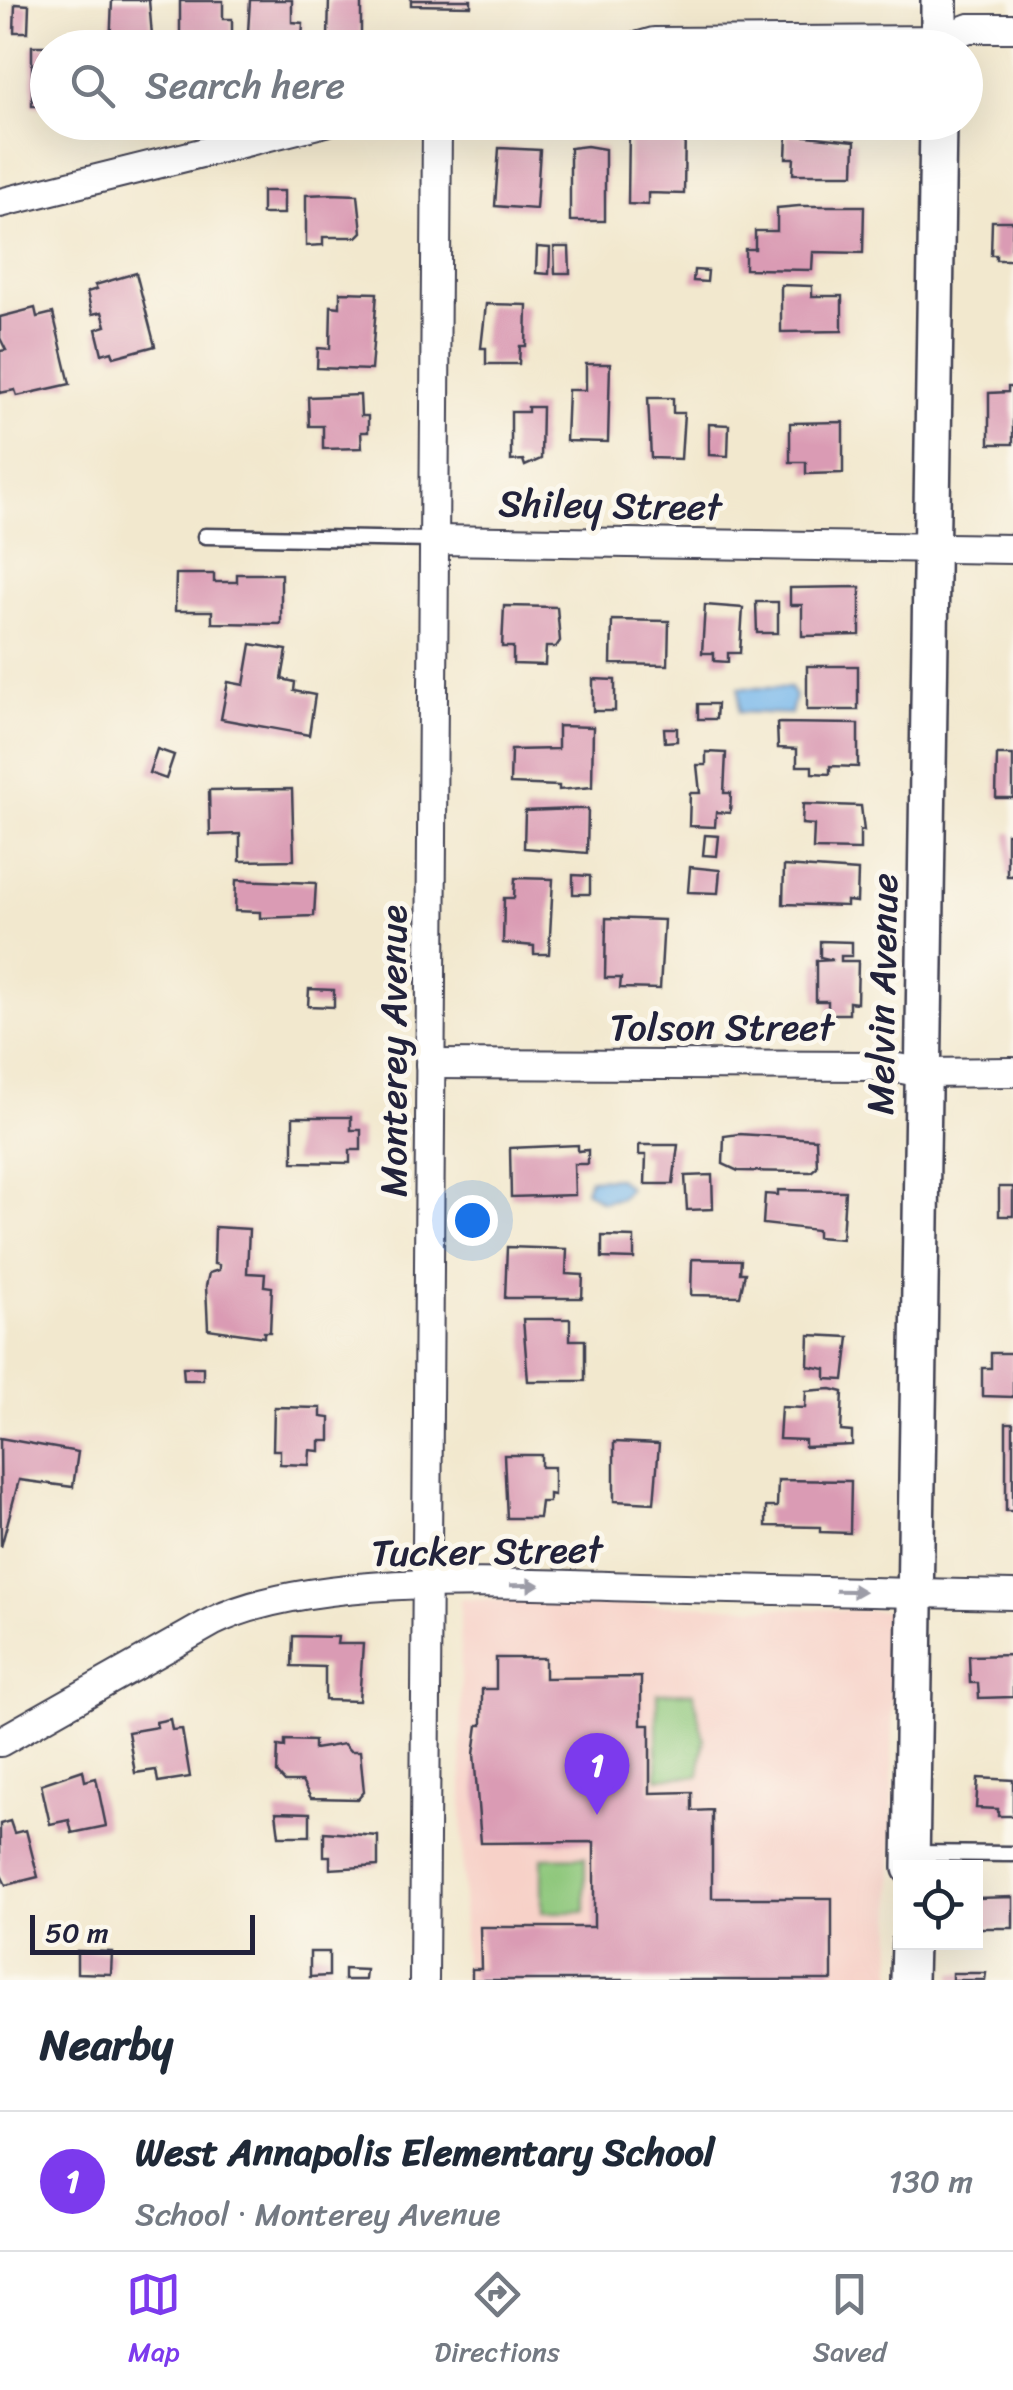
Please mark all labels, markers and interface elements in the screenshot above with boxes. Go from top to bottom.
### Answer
search box [30,30,983,140]
text: Search here [145,52,345,119]
icon: search [65,58,120,113]
street label: Shiley Street [498,470,724,541]
street label: Melvin Avenue [847,873,918,1115]
street label: Monterey Avenue [360,905,427,1197]
street label: Tolson Street [610,994,836,1061]
your location [447,1195,498,1246]
street label: Tucker Street [371,1516,605,1587]
one-way arrow [509,1577,541,1593]
one-way arrow [834,1584,866,1600]
pin: 1 [564,1732,630,1815]
map controls [893,1860,983,1950]
button: locate [893,1860,983,1950]
text: 50 m [45,1908,109,1957]
scale bar [30,1910,255,1954]
text: Nearby [40,2008,173,2082]
text: West Annapolis Elementary School [135,2119,715,2186]
text: 1 [66,2153,79,2210]
text: 130 m [889,2153,973,2210]
text: School · Monterey Avenue [135,2186,500,2243]
tab: Map [126,2267,181,2376]
tab: Directions [434,2267,560,2376]
tab: Saved [813,2267,887,2376]

